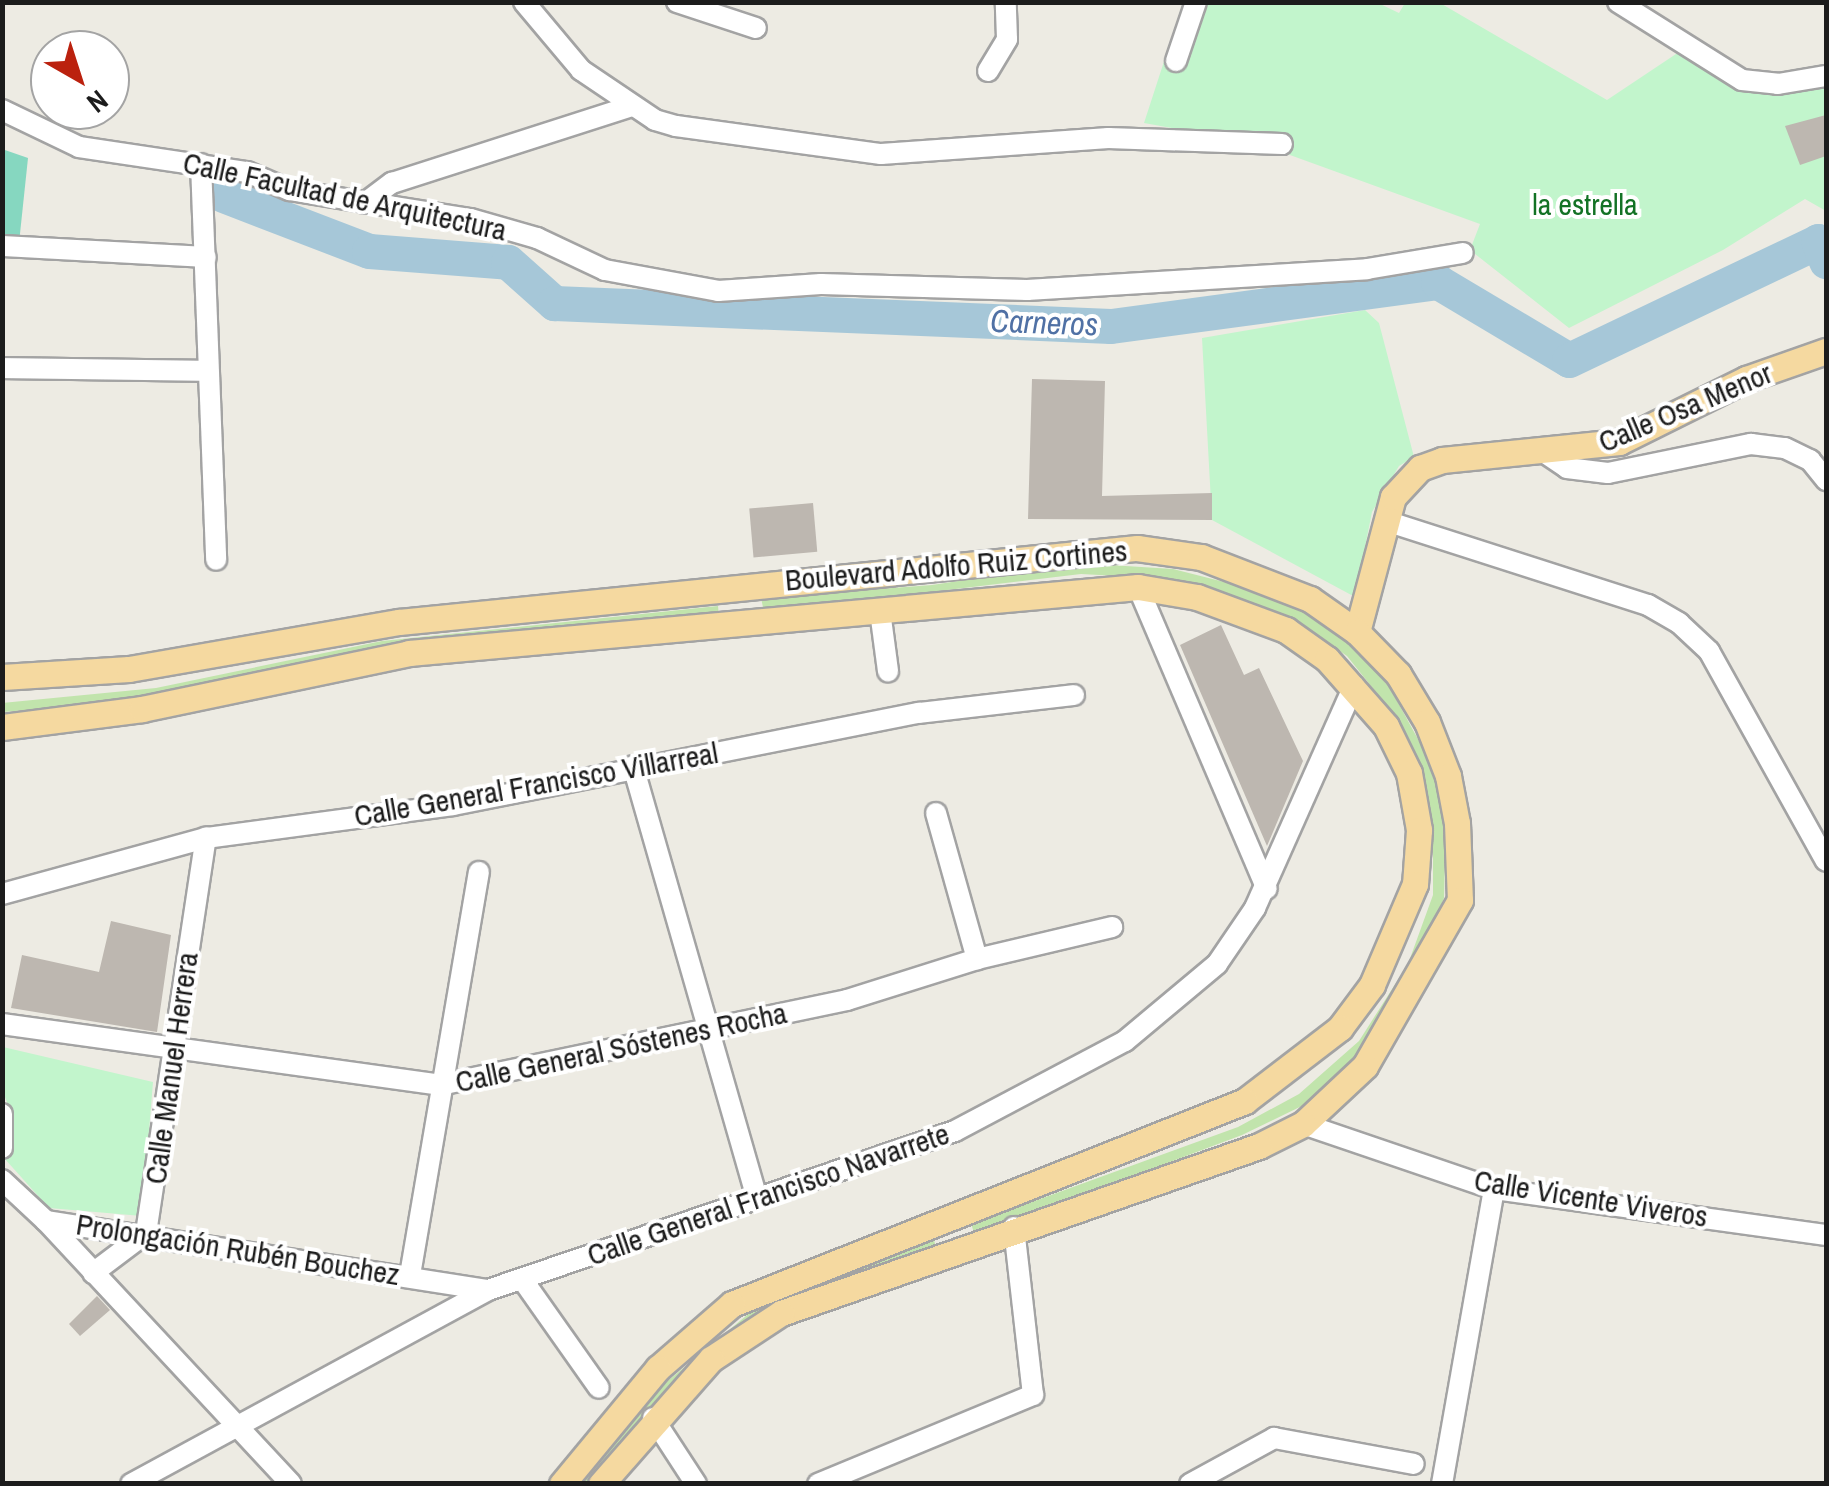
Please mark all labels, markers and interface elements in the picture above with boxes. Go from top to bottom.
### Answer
north arrow [30,30,130,130]
text: N [79,82,116,122]
street label: Calle Facultad de Arquitectura [179,144,511,248]
park label: la estrella [1532,186,1638,222]
water label: Carneros [989,302,1099,344]
street label: Calle Osa Menor [1593,354,1777,460]
street label: Boulevard Adolfo Ruiz Cortines [783,532,1129,598]
street label: Calle General Francisco Villarreal [351,734,721,834]
street label: Calle Manuel Herrera [137,950,205,1186]
street label: Calle General Sóstenes Rocha [452,994,790,1100]
street label: Calle General Francisco Navarrete [582,1115,954,1273]
street label: Calle Vicente Viveros [1472,1162,1710,1234]
street label: Prolongación Rubén Bouchez [74,1206,402,1292]

